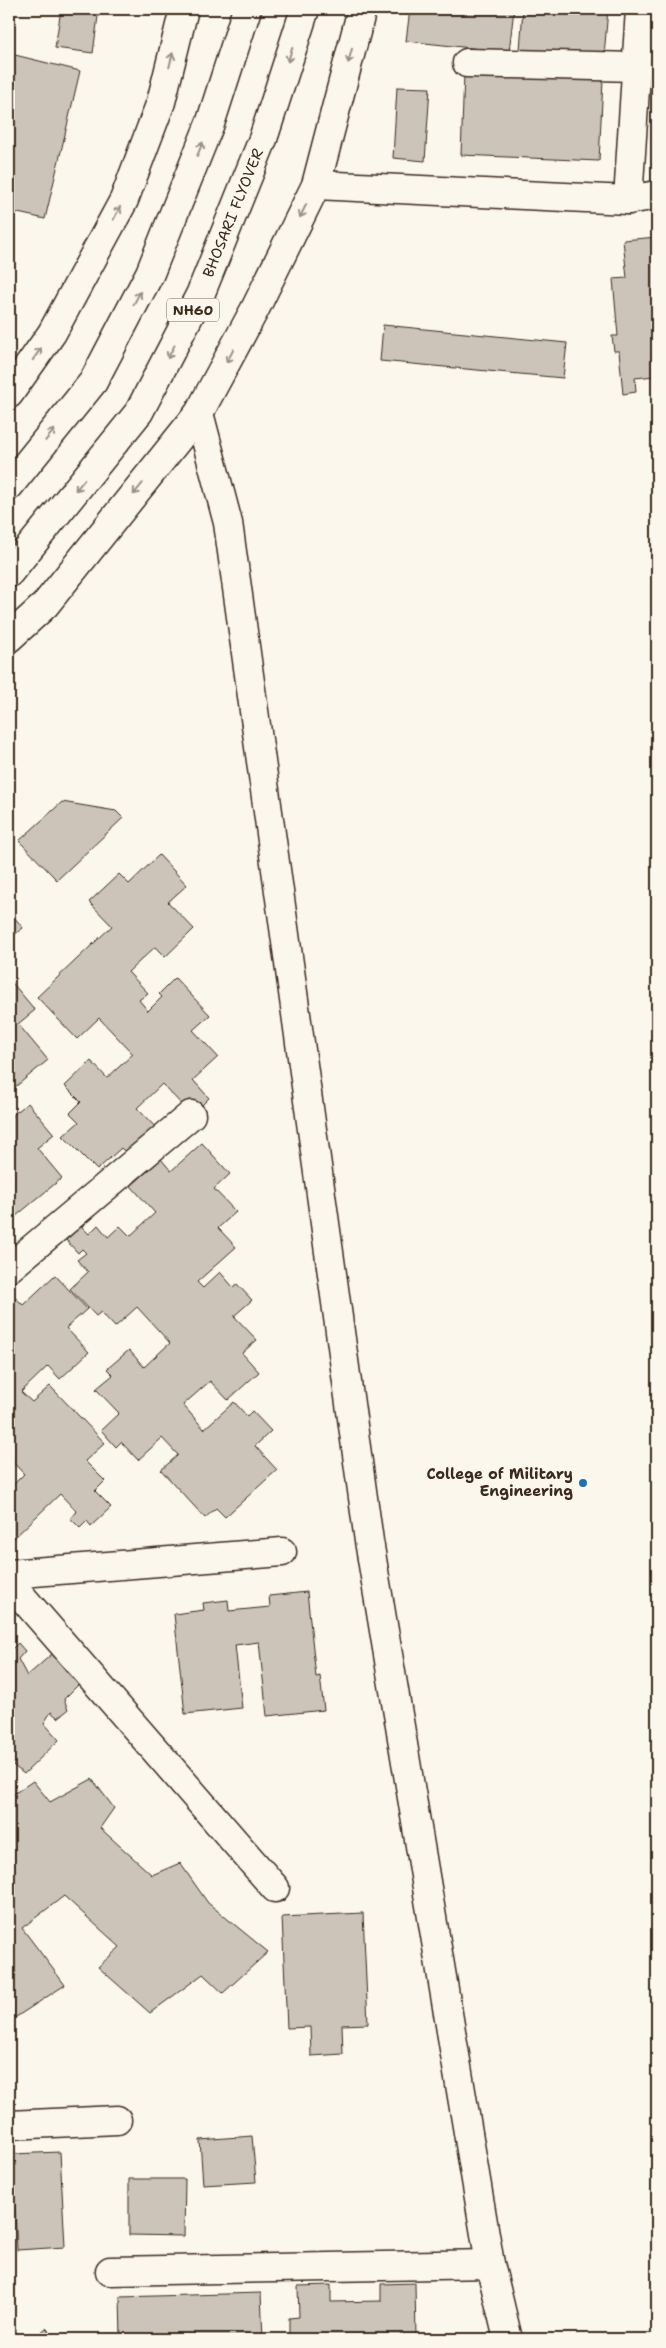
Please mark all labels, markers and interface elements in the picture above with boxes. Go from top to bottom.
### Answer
one-way arrow [285,47,295,63]
one-way arrow [345,47,354,63]
one-way arrow [167,53,176,69]
one-way arrow [196,142,205,157]
street label: BHOSARI FLYOVER [198,146,268,280]
one-way arrow [298,203,307,218]
one-way arrow [112,206,122,221]
one-way arrow [133,291,142,306]
road number: NH60 [167,298,219,322]
one-way arrow [166,344,176,359]
one-way arrow [32,348,42,362]
one-way arrow [225,348,234,363]
one-way arrow [45,429,56,442]
one-way arrow [74,478,85,491]
one-way arrow [132,482,143,495]
place label: College of Military Engineering [427,1464,573,1501]
marker: College of Military Engineering [577,1477,589,1489]

